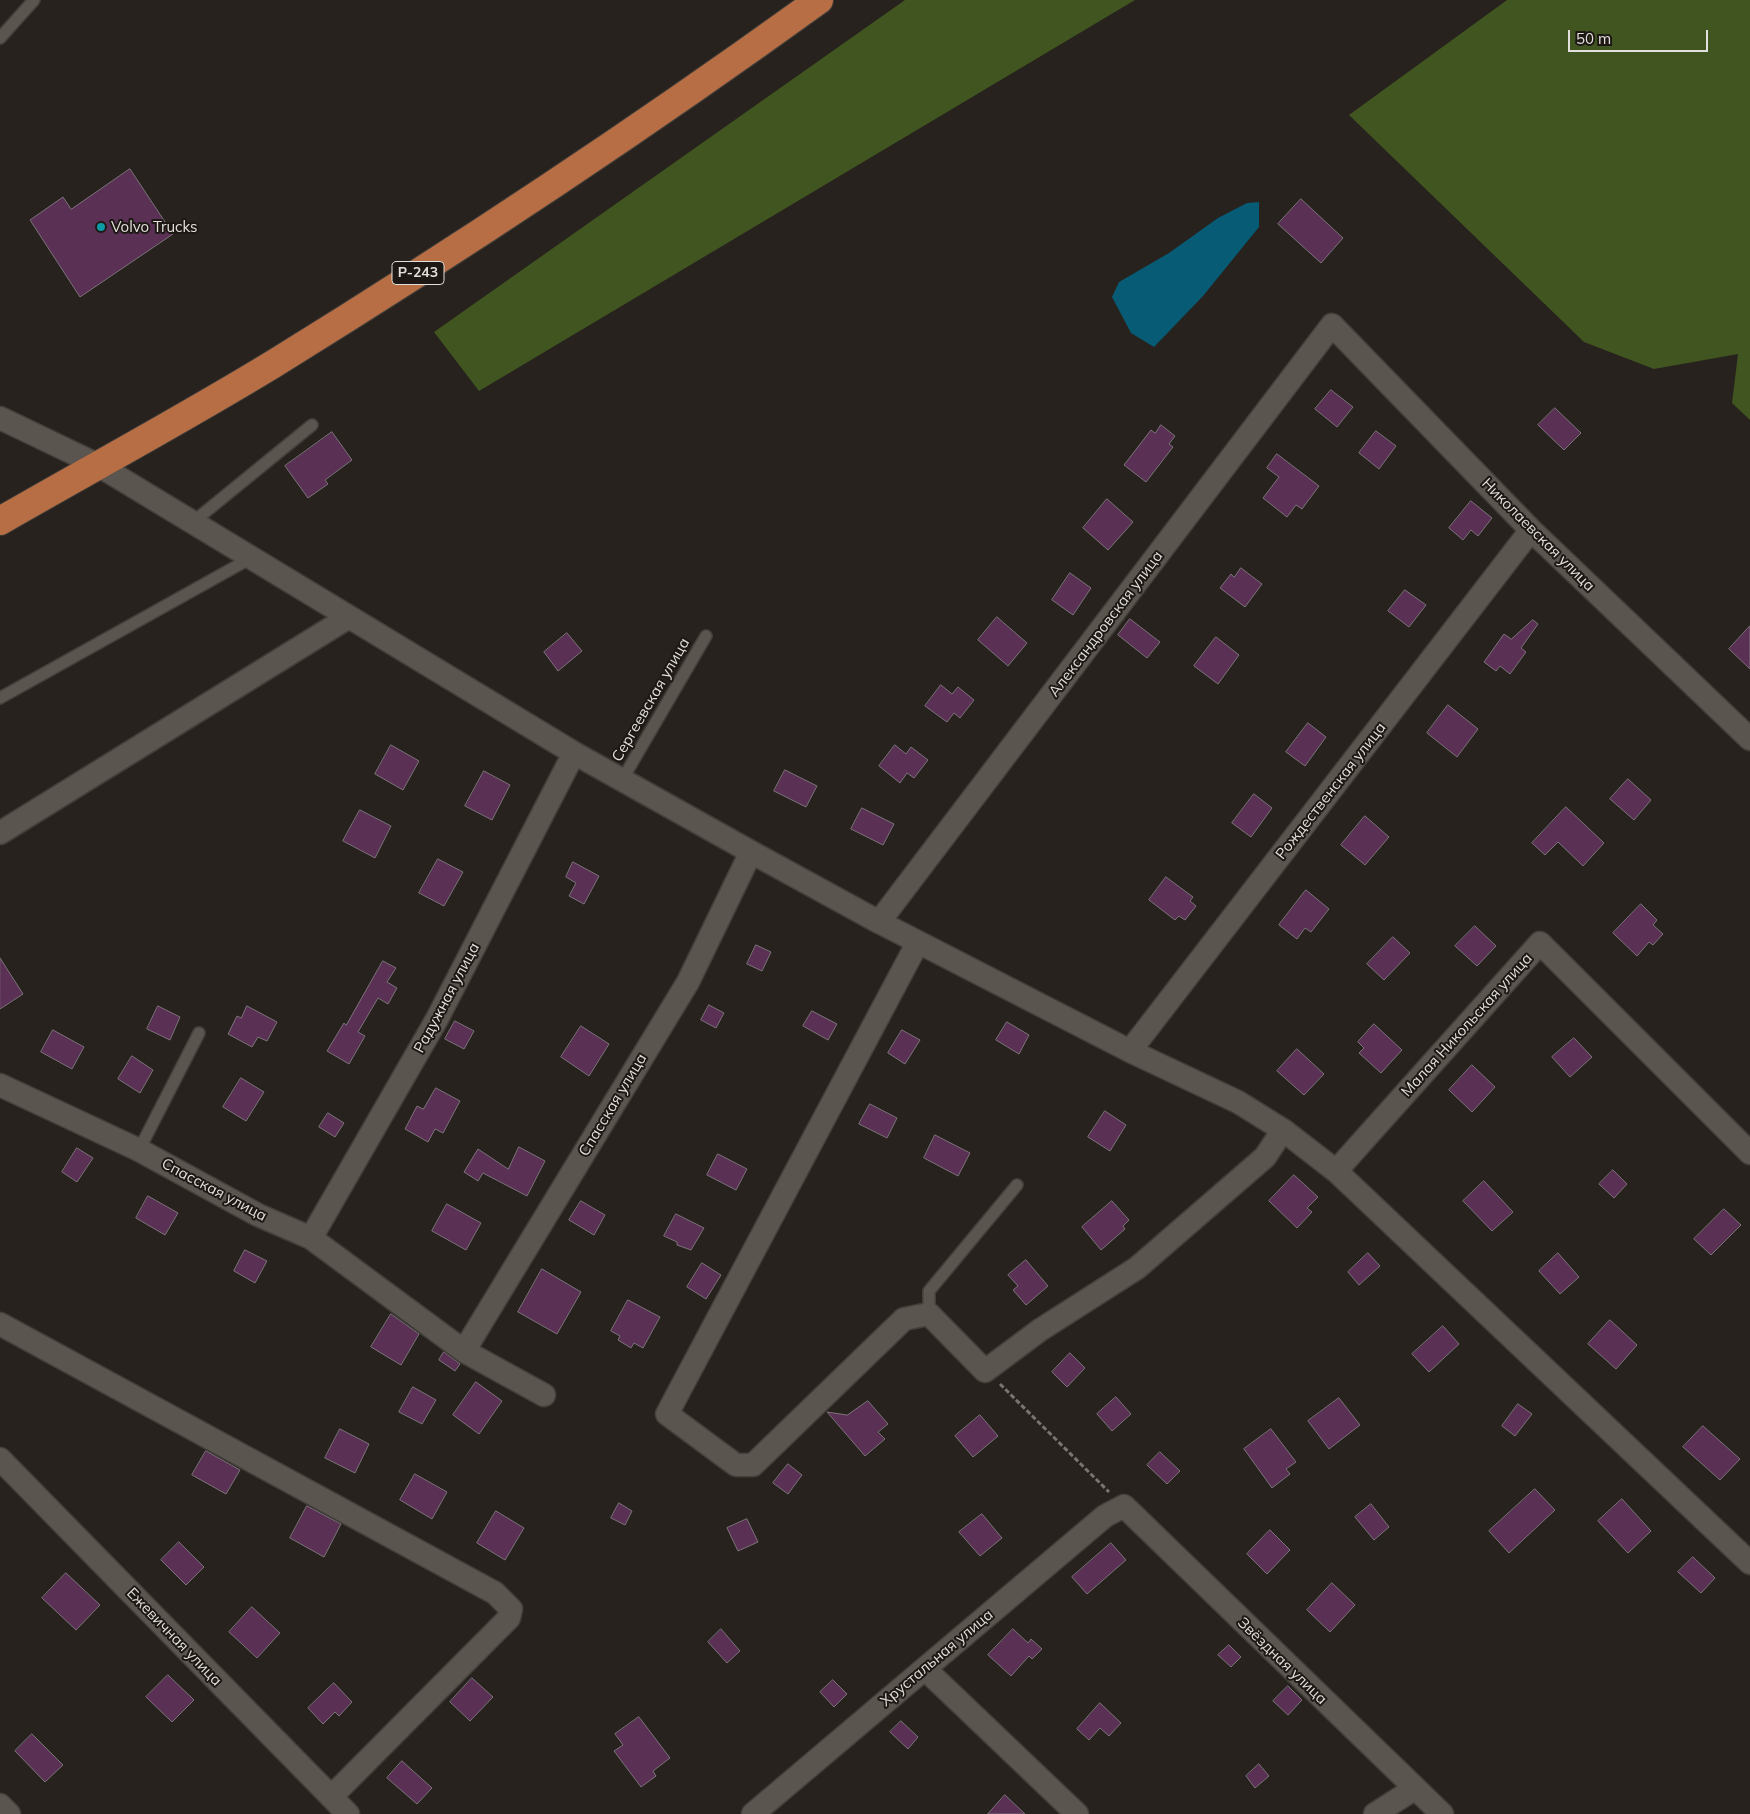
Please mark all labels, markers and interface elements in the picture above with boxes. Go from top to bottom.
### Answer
scale bar [1570,20,1710,52]
text: 50 m [1576,29,1611,48]
place label: Volvo Trucks [111,218,198,236]
marker: Volvo Trucks [95,221,107,233]
road number: Р-243 [392,262,444,284]
street label: Николаевская улица [1478,475,1598,595]
street label: Александровская улица [1045,548,1167,700]
street label: Сергеевская улица [608,635,694,765]
street label: Рождественская улица [1272,719,1390,863]
street label: Радужная улица [410,940,484,1056]
street label: Малая Никольская улица [1398,950,1536,1100]
street label: Спасская улица [575,1050,651,1160]
street label: Спасская улица [158,1155,270,1225]
street label: Ежевичная улица [123,1584,225,1690]
street label: Хрустальная улица [877,1606,997,1710]
street label: Звёздная улица [1234,1614,1330,1708]

